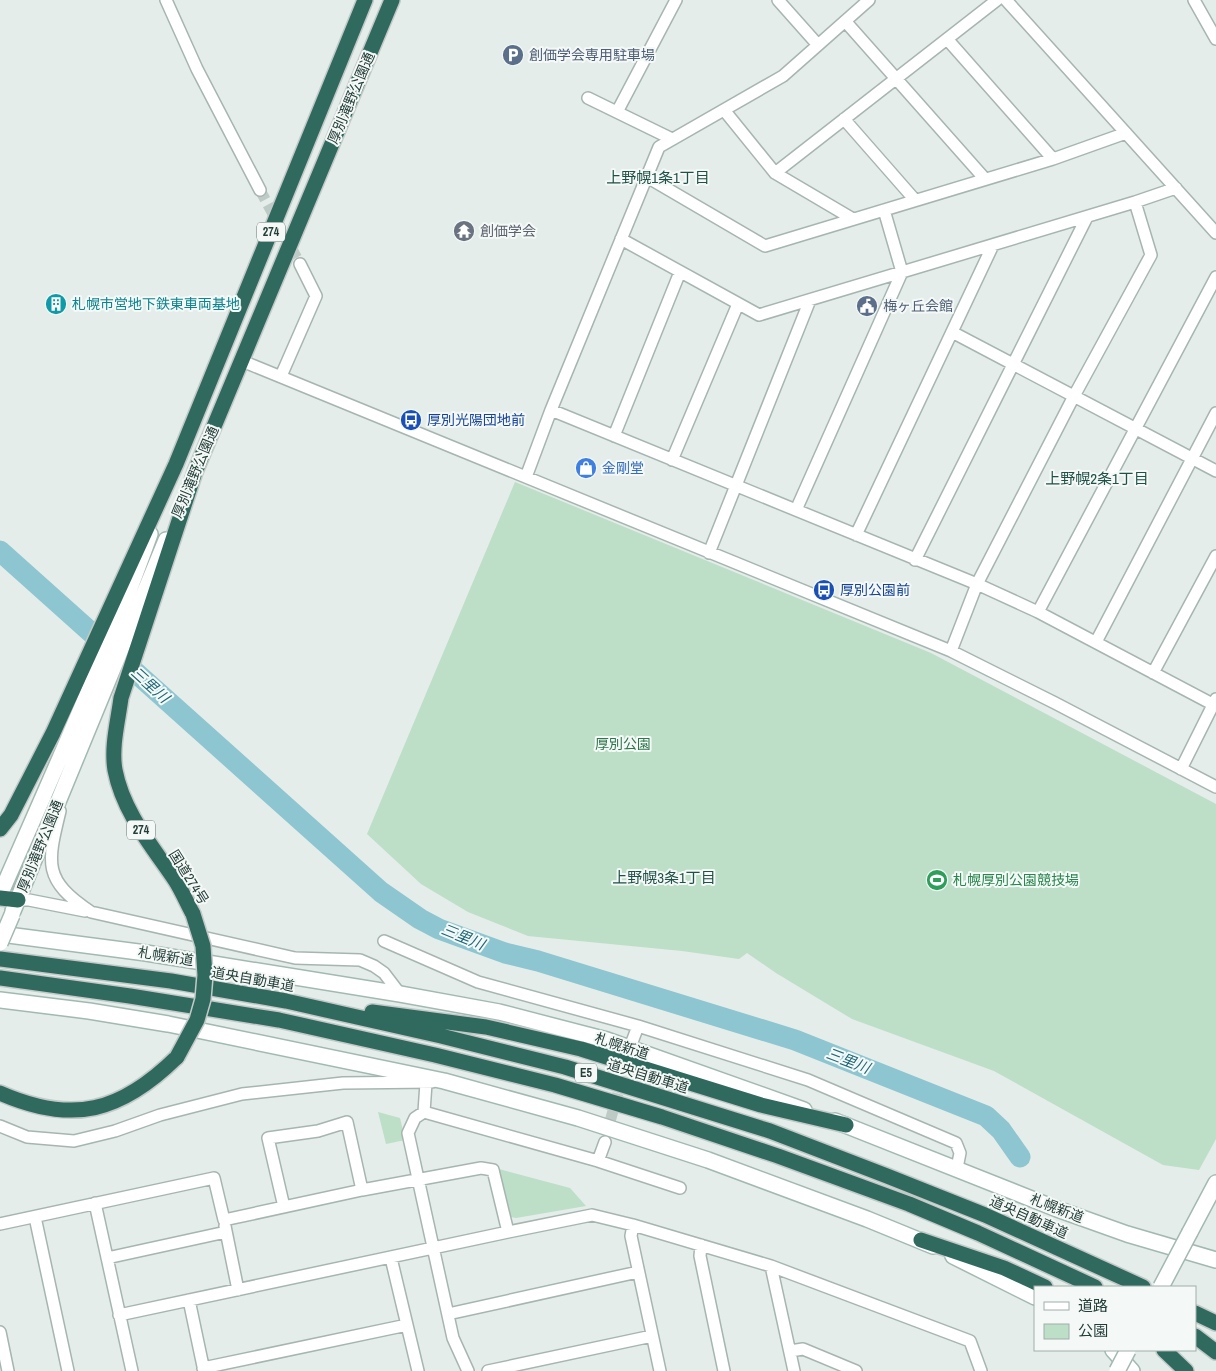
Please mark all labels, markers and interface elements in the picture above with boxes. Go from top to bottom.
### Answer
parking icon: 創価学会専用駐車場 [501,43,525,67]
place label: 創価学会専用駐車場 [529,46,655,64]
street label: 厚別滝野公園通 [324,49,378,147]
district label: 上野幌1条1丁目 [606,167,710,188]
temple icon: 創価学会 [452,219,476,243]
road number: 274 [257,222,285,242]
place label: 創価学会 [480,222,536,240]
building icon: 札幌市営地下鉄東車両基地 [44,292,68,316]
public building icon: 梅ヶ丘会館 [855,294,879,318]
place label: 札幌市営地下鉄東車両基地 [72,295,240,313]
place label: 梅ヶ丘会館 [883,297,953,315]
bus stop icon: 厚別光陽団地前 [399,408,423,432]
place label: 厚別光陽団地前 [427,411,525,429]
street label: 厚別滝野公園通 [168,423,222,521]
shop icon: 金剛堂 [574,456,598,480]
place label: 金剛堂 [602,459,644,477]
district label: 上野幌2条1丁目 [1045,468,1149,489]
bus stop icon: 厚別公園前 [812,578,836,602]
place label: 厚別公園前 [840,581,910,599]
water label: 三里川 [127,662,176,709]
park label: 厚別公園 [595,735,651,753]
street label: 厚別滝野公園通 [13,797,67,895]
road number: 274 [127,820,155,840]
street label: 国道274号 [165,846,213,908]
district label: 上野幌3条1丁目 [612,867,716,888]
sports icon: 札幌厚別公園競技場 [925,868,949,892]
place label: 札幌厚別公園競技場 [953,871,1079,889]
water label: 三里川 [438,918,490,955]
street label: 札幌新道 [137,943,195,969]
street label: 道央自動車道 [210,963,296,995]
street label: 札幌新道 [593,1029,651,1063]
water label: 三里川 [823,1043,875,1079]
street label: 道央自動車道 [605,1055,691,1097]
road number: E5 [575,1064,597,1082]
street label: 札幌新道 [1028,1190,1086,1226]
street label: 道央自動車道 [987,1192,1071,1242]
legend [1034,1286,1196,1351]
text: 道路 [1078,1295,1108,1316]
text: 公園 [1078,1320,1108,1341]

